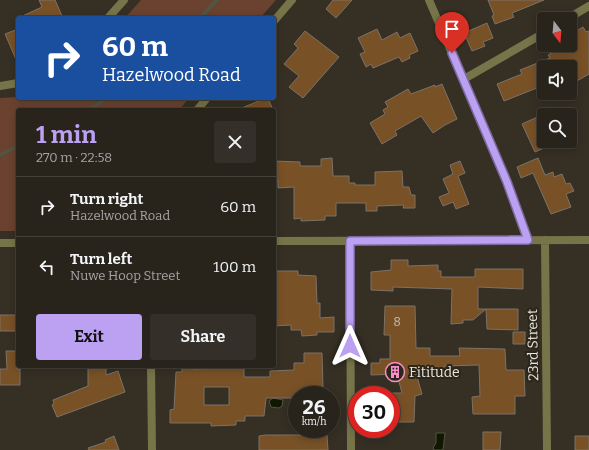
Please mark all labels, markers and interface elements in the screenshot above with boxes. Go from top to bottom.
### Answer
pin [435,12,469,53]
north arrow [537,12,577,52]
map controls [537,12,577,148]
icon: arrive [441,18,463,40]
text: 60 m [102,30,168,63]
icon: right [36,32,88,84]
button: sound [537,60,577,100]
text: Hazelwood Road [102,64,241,86]
button: search [537,108,577,148]
text: 1 min [36,121,97,149]
button: close [214,121,256,163]
text: 270 m · 22:58 [36,150,112,165]
text: Turn right [70,190,143,208]
icon: right [36,196,58,218]
text: 60 m [220,198,256,216]
text: Hazelwood Road [70,208,170,223]
text: Turn left [70,250,132,268]
icon: left [36,256,58,278]
text: 100 m [213,258,256,276]
text: Nuwe Hoop Street [70,268,180,283]
street label: 23rd Street [524,309,542,381]
button: Exit [36,314,142,360]
button: Share [150,314,256,360]
house number: 8 [393,315,401,329]
position arrow [329,325,371,367]
building icon: Fititude [384,361,406,383]
place label: Fititude [409,364,460,381]
speed limit sign: 30 [348,386,400,438]
text: 26 [302,395,326,419]
text: km/h [302,416,326,428]

